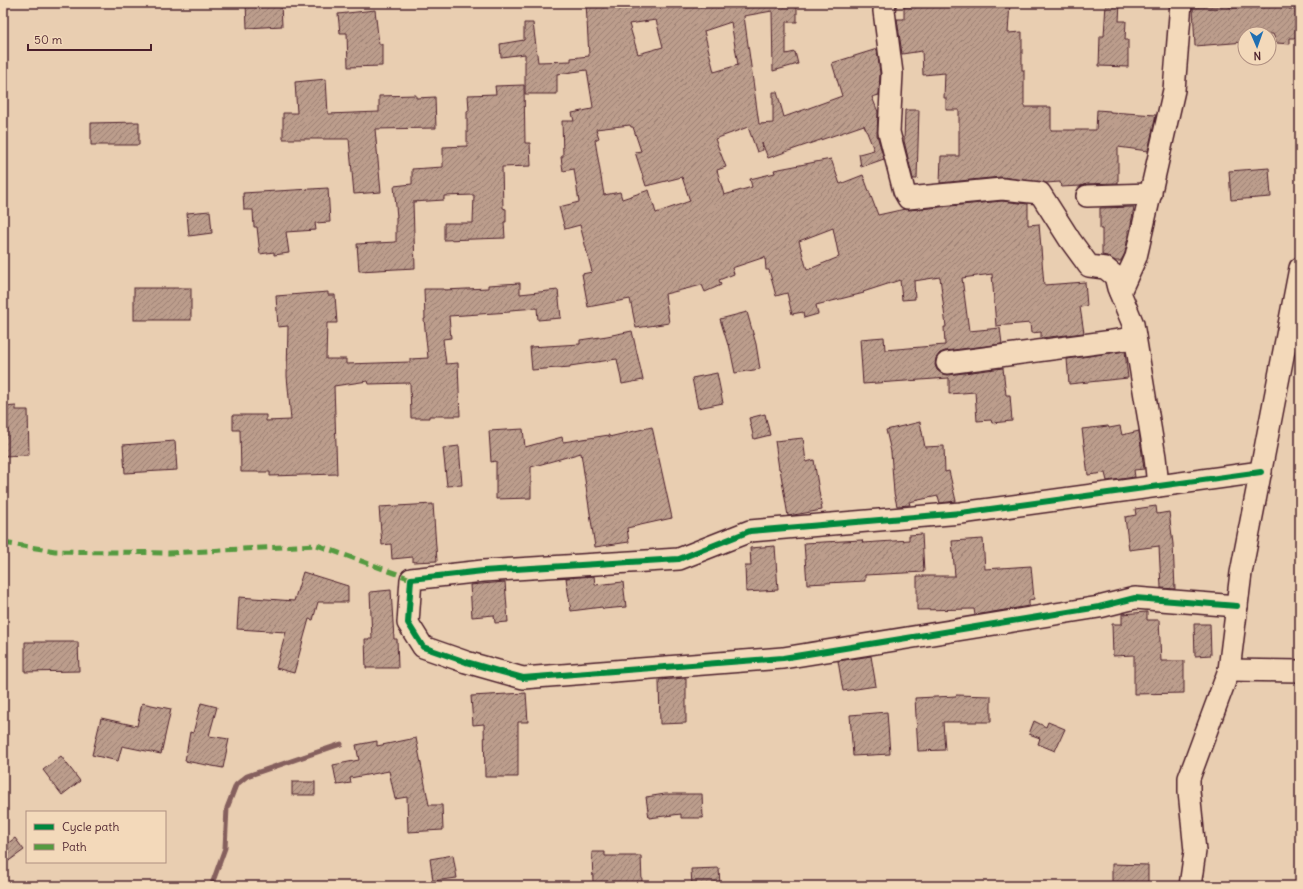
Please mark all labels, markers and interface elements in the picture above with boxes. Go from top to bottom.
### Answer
scale bar [28,26,151,52]
north arrow [1237,26,1277,66]
text: 50 m [34,32,63,47]
text: N [1253,49,1261,63]
legend [26,811,166,863]
text: Cycle path [62,819,119,834]
text: Path [62,839,87,854]

